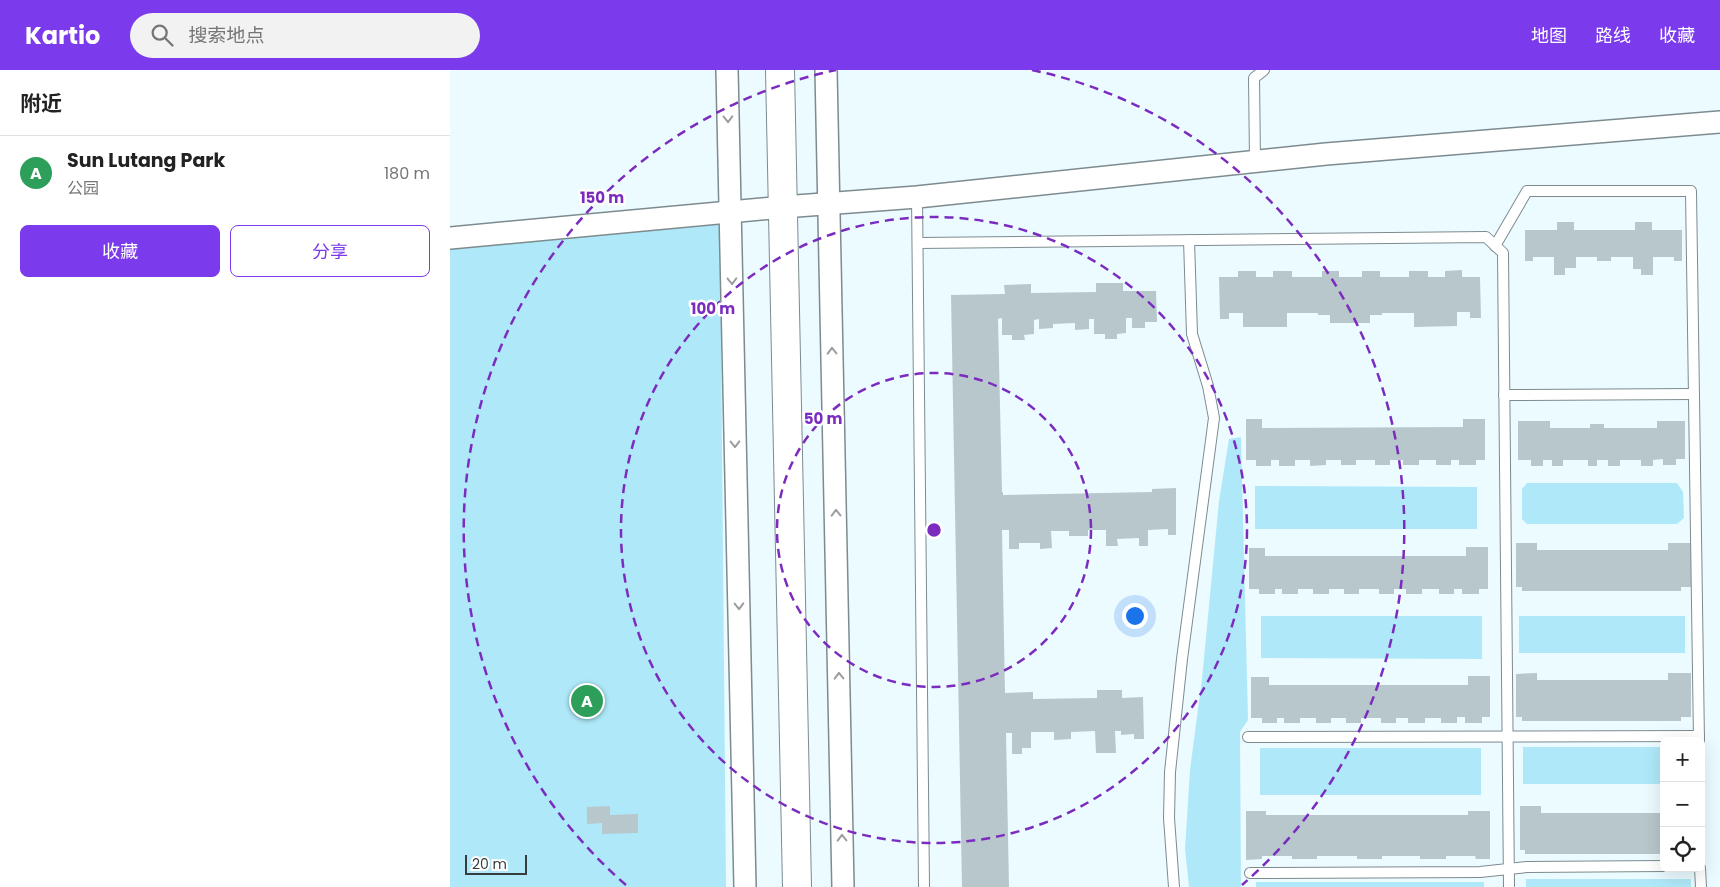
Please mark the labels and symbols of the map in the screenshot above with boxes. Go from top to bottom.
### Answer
one-way arrow [723,115,734,123]
text: 150 m [580,187,624,208]
one-way arrow [727,278,737,285]
text: 100 m [691,298,735,319]
one-way arrow [827,347,837,354]
text: 50 m [804,408,842,429]
one-way arrow [730,440,740,448]
one-way arrow [830,509,841,517]
centre of rings [925,521,943,539]
one-way arrow [733,602,744,610]
your location [1122,603,1148,629]
one-way arrow [834,672,844,680]
pin: A [571,682,603,720]
one-way arrow [837,834,848,842]
scale bar [465,852,528,875]

